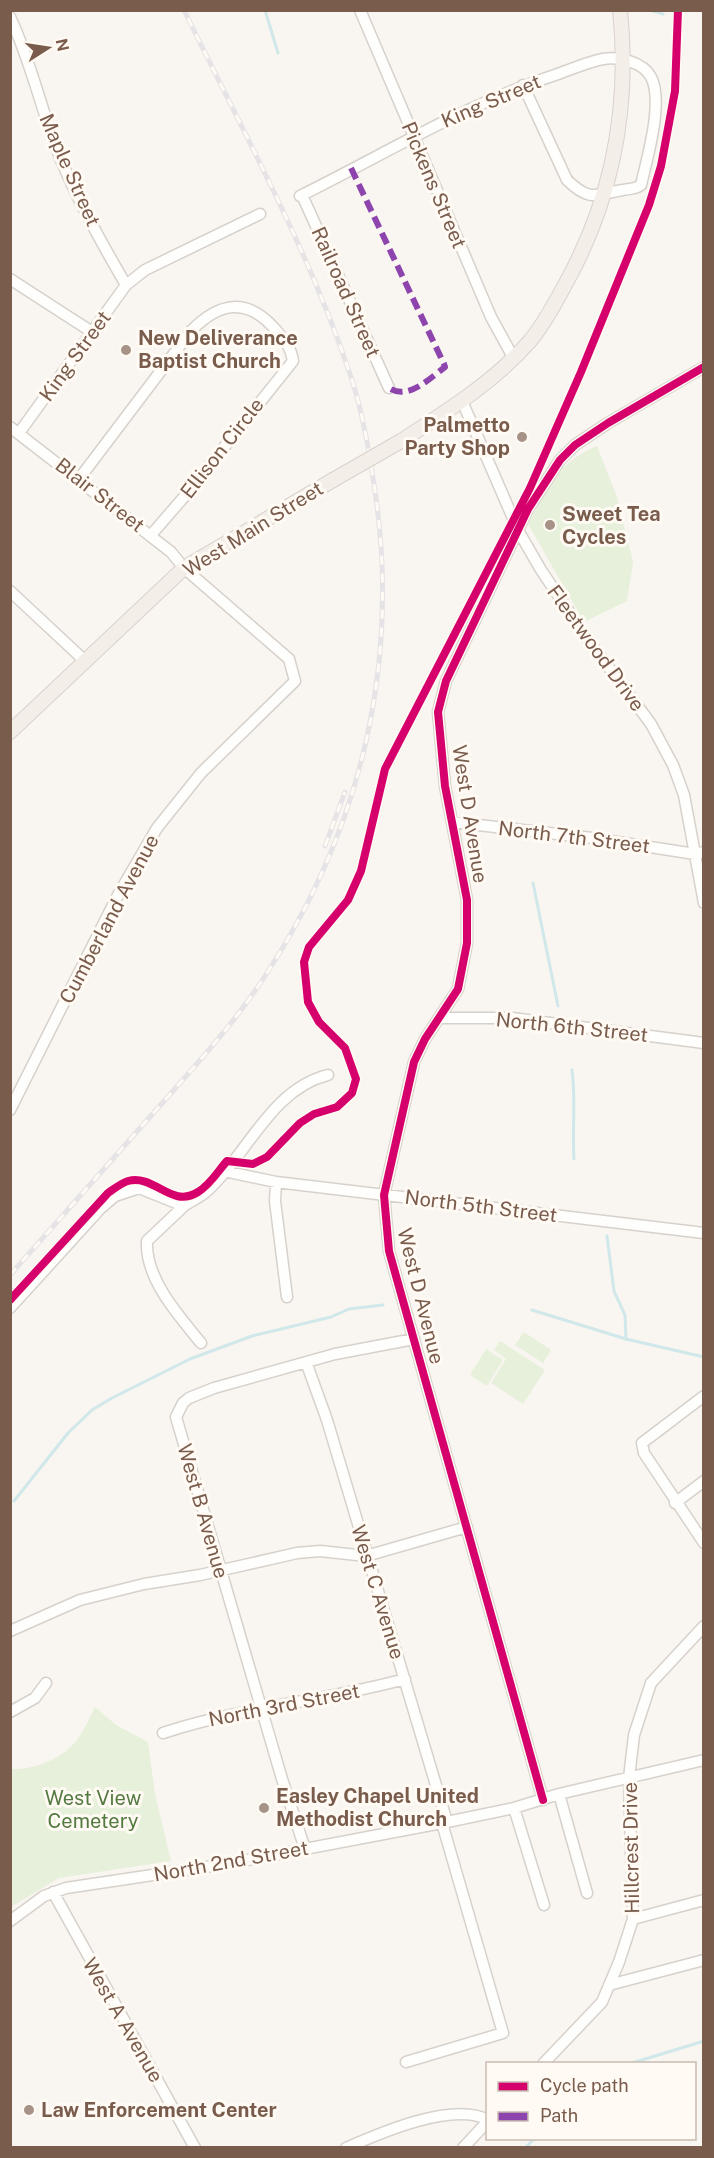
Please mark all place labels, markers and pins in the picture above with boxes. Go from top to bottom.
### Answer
place label: New Deliverance Baptist Church [138,326,298,373]
marker: New Deliverance Baptist Church [119,343,133,357]
place label: Palmetto Party Shop [404,413,510,460]
marker: Palmetto Party Shop [515,430,529,444]
place label: Sweet Tea Cycles [562,502,661,549]
marker: Sweet Tea Cycles [543,518,557,532]
place label: Easley Chapel United Methodist Church [276,1784,479,1831]
marker: Easley Chapel United Methodist Church [257,1801,271,1815]
place label: Law Enforcement Center [41,2098,277,2122]
marker: Law Enforcement Center [22,2103,36,2117]

